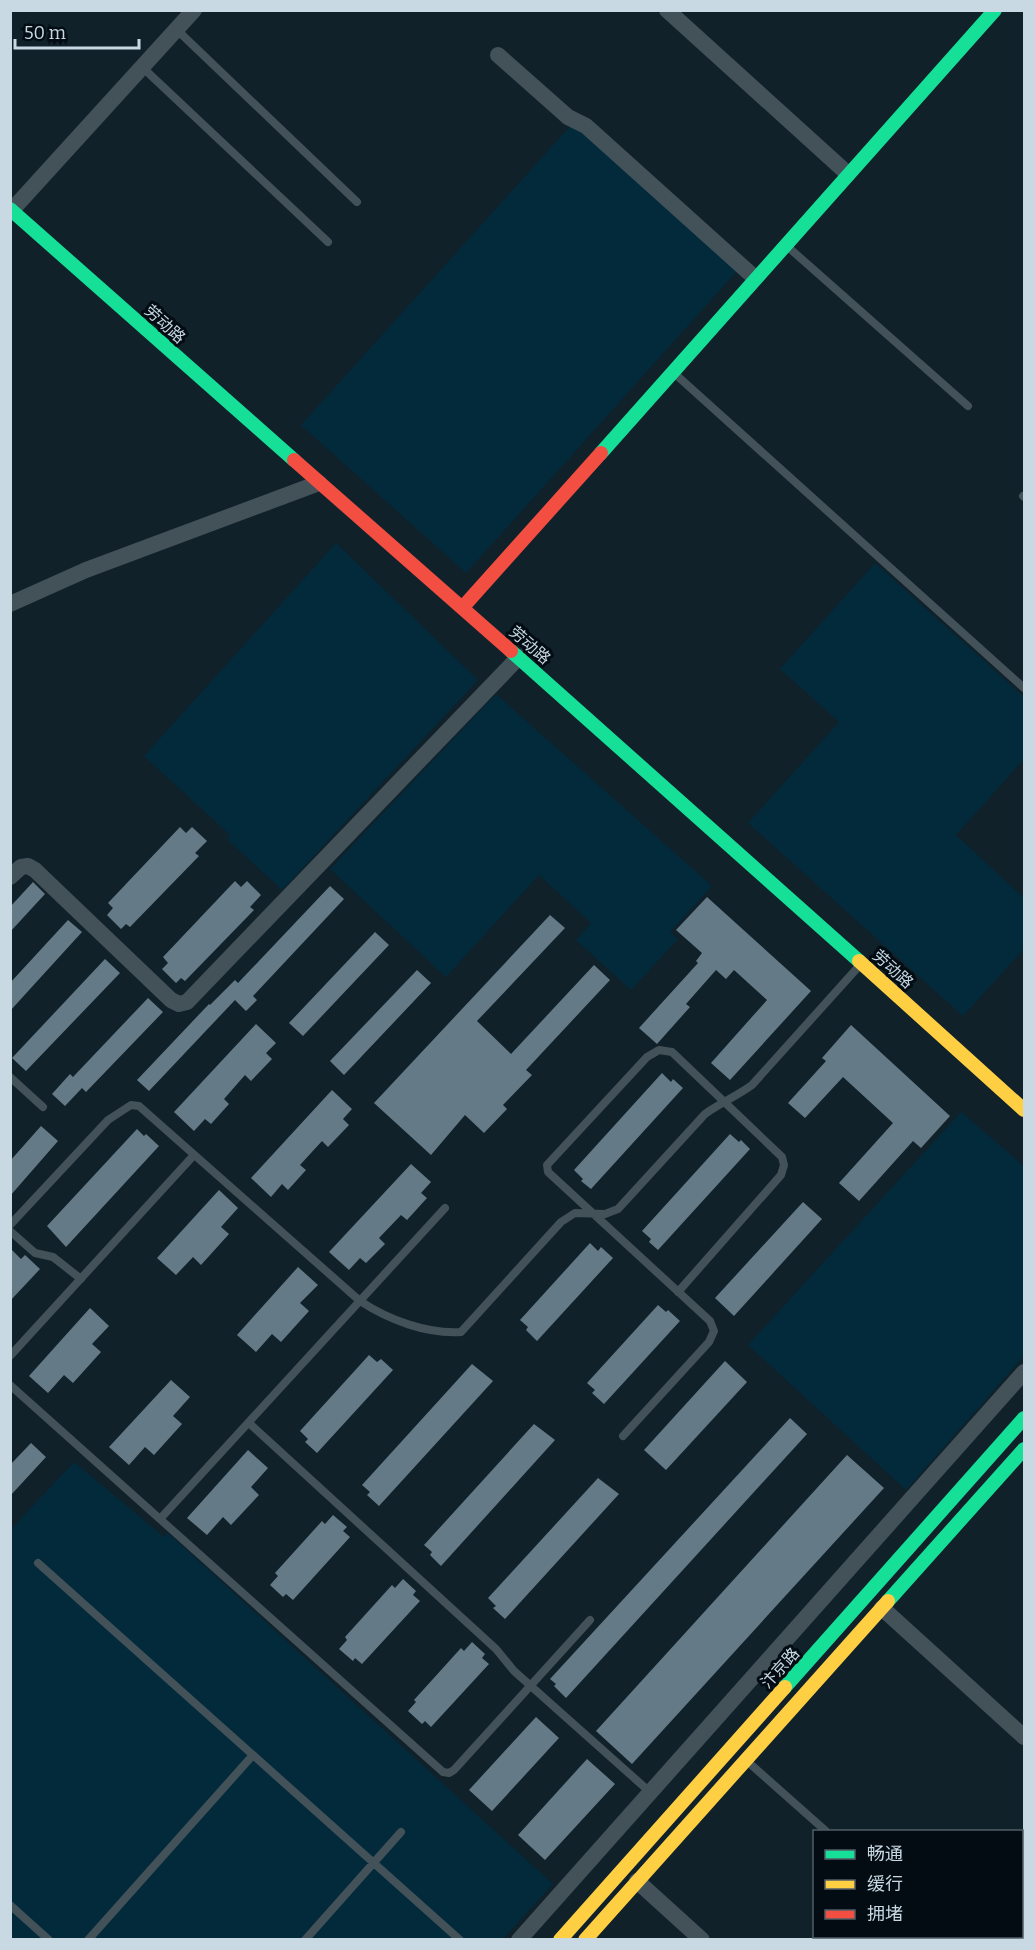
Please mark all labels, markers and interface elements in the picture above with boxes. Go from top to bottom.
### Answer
scale bar [15,12,140,50]
text: 50 m [24,22,66,44]
street label: 劳动路 [141,301,189,347]
street label: 劳动路 [506,622,554,668]
street label: 劳动路 [869,946,917,992]
street label: 汴京路 [757,1644,803,1692]
legend [813,1830,1023,1938]
text: 畅通 [867,1843,903,1865]
text: 缓行 [867,1873,903,1895]
text: 拥堵 [867,1903,903,1925]

